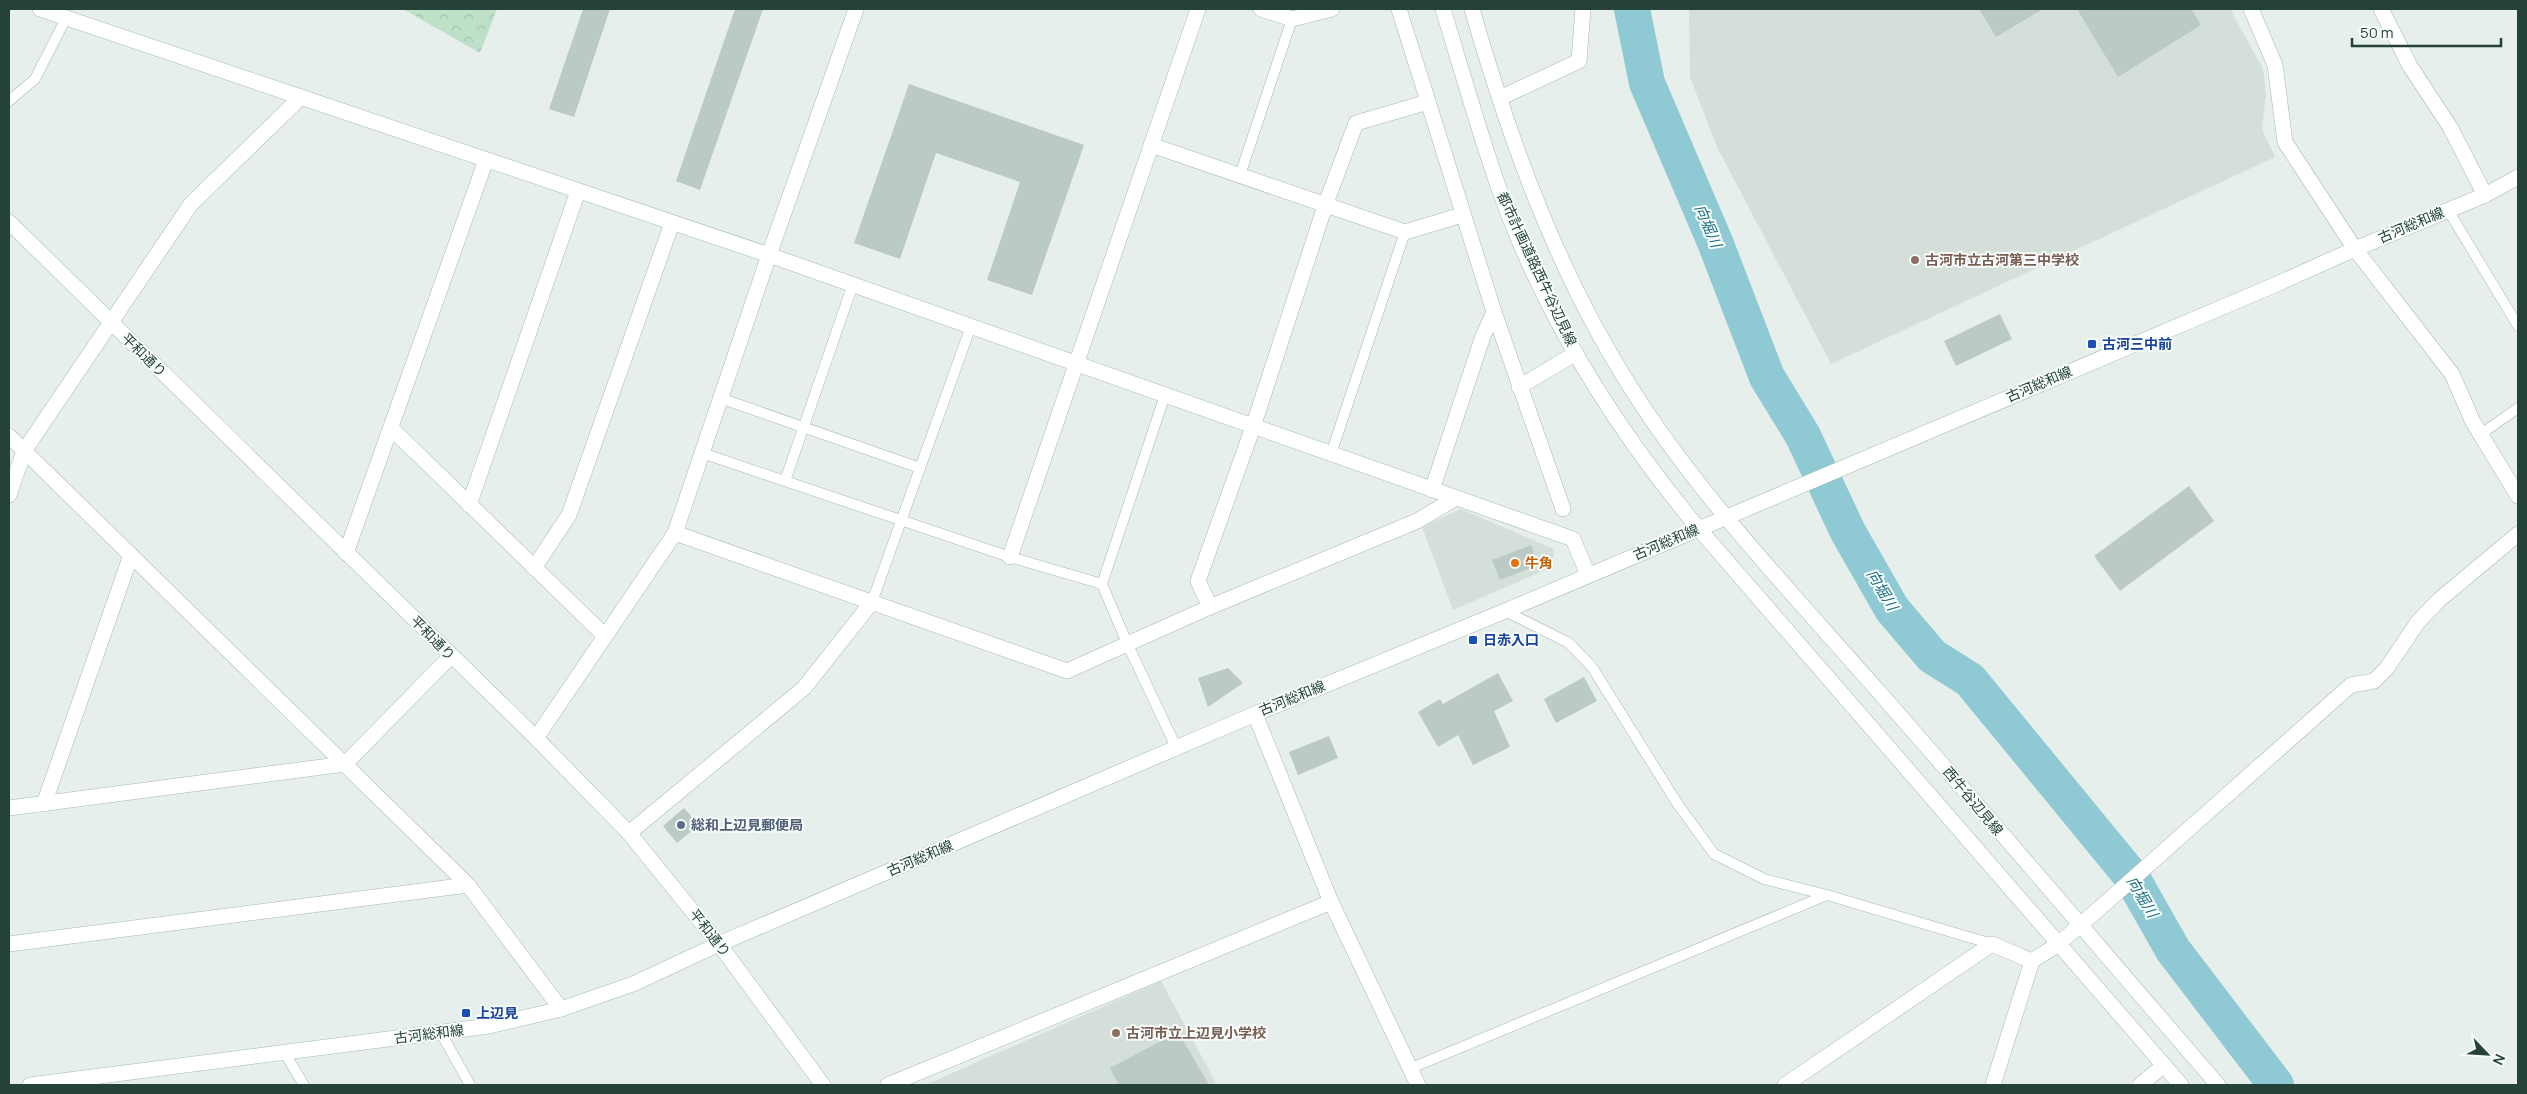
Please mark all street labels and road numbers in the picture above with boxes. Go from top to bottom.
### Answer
street label: 都市計画道路西牛谷辺見線 [1493,189,1582,349]
street label: 古河総和線 [2375,202,2447,247]
street label: 平和通り [118,328,171,381]
street label: 古河総和線 [2003,361,2075,406]
street label: 古河総和線 [1630,519,1702,564]
street label: 平和通り [407,611,460,664]
street label: 古河総和線 [1256,676,1328,719]
street label: 西牛谷辺見線 [1939,762,2008,839]
street label: 古河総和線 [884,835,956,880]
street label: 平和通り [686,905,735,961]
street label: 古河総和線 [393,1020,465,1047]

